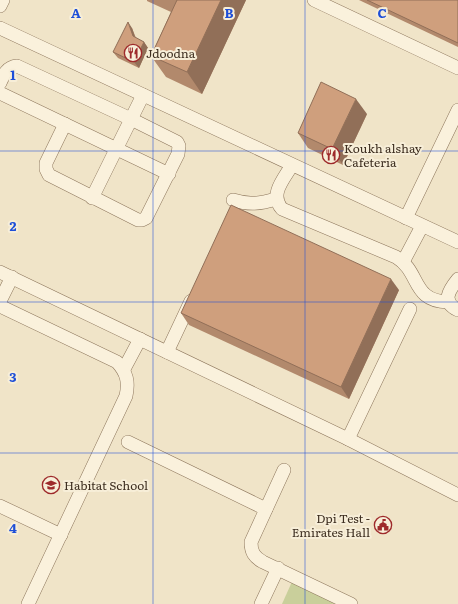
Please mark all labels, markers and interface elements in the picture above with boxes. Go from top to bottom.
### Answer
text: A [71,3,81,22]
text: B [225,3,234,22]
text: C [377,3,387,22]
restaurant icon: Jdoodna [123,43,143,63]
place label: Jdoodna [146,44,196,62]
text: 1 [10,65,16,84]
place label: Koukh alshay Cafeteria [344,139,422,171]
restaurant icon: Koukh alshay Cafeteria [321,145,341,165]
text: 2 [10,216,17,235]
text: 3 [9,367,17,386]
school or university icon: Habitat School [41,475,61,495]
place label: Habitat School [64,476,148,494]
place label: Dpi Test - Emirates Hall [292,509,370,541]
public building icon: Dpi Test - Emirates Hall [373,515,393,535]
text: 4 [9,518,17,537]

